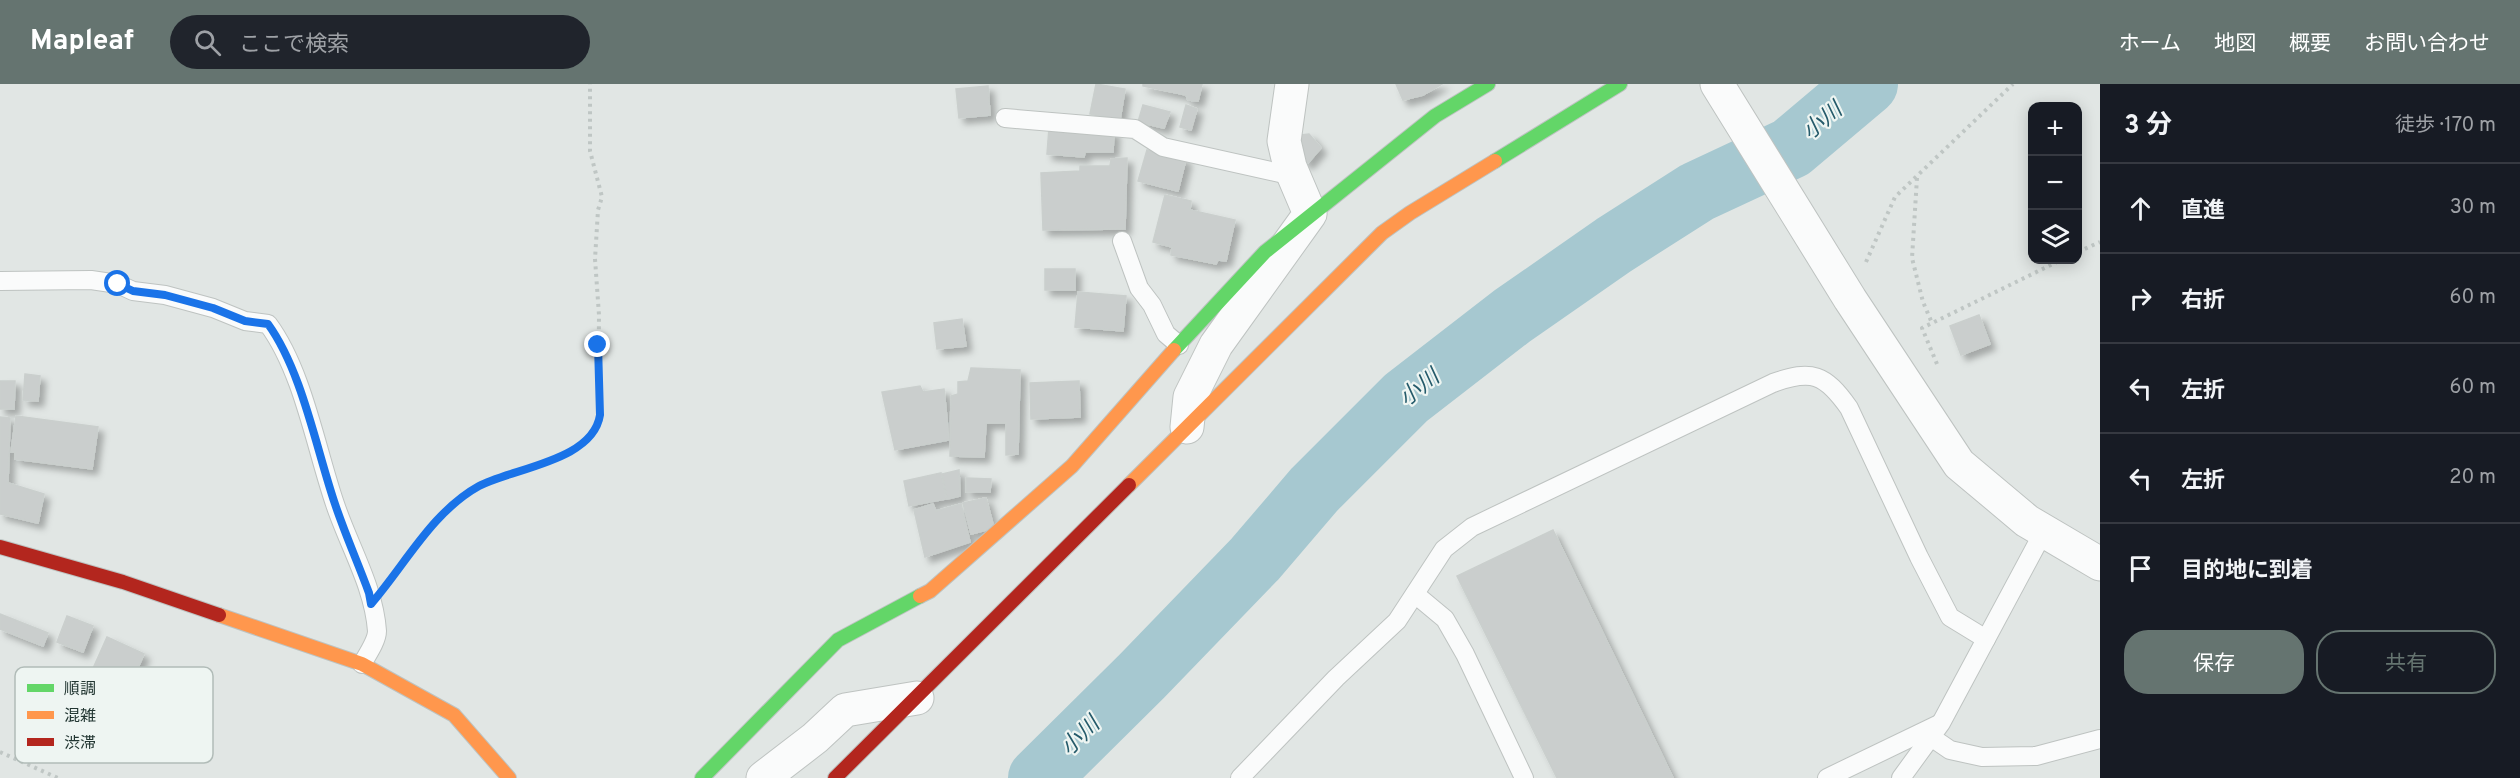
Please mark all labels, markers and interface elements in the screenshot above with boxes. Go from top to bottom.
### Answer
search box [170,15,590,69]
text: Mapleaf [30,24,134,60]
icon: search [191,26,224,59]
text: ホーム [2119,31,2181,58]
text: 地図 [2214,31,2256,58]
text: 概要 [2289,31,2331,58]
text: お問い合わせ [2364,31,2490,58]
text: ここで検索 [239,32,349,59]
water label: 小川 [1797,96,1850,146]
map controls [2028,102,2082,264]
button: + [2028,102,2082,156]
text: 3 分 [2124,110,2172,143]
text: 徒歩 · 170 m [2395,113,2496,139]
button: − [2028,156,2082,210]
icon: ahead [2124,192,2157,225]
text: 30 m [2450,195,2496,221]
text: 直進 [2181,198,2225,225]
button: layers [2028,210,2082,264]
route start [104,270,130,296]
icon: right [2124,282,2157,315]
text: 60 m [2450,285,2496,311]
text: 右折 [2181,288,2225,315]
route end [584,331,610,357]
water label: 小川 [1394,363,1447,413]
icon: left [2124,372,2157,405]
text: 60 m [2450,375,2496,401]
text: 左折 [2181,378,2225,405]
icon: left [2124,462,2157,495]
text: 20 m [2449,465,2496,491]
text: 左折 [2181,468,2225,495]
icon: arrive [2124,552,2157,585]
text: 目的地に到着 [2181,558,2313,585]
button: 保存 [2124,630,2304,694]
button: 共有 [2316,630,2496,694]
legend [15,667,213,763]
text: 順調 [64,680,96,700]
text: 混雑 [64,707,96,727]
water label: 小川 [1056,710,1108,762]
text: 渋滞 [64,734,96,754]

